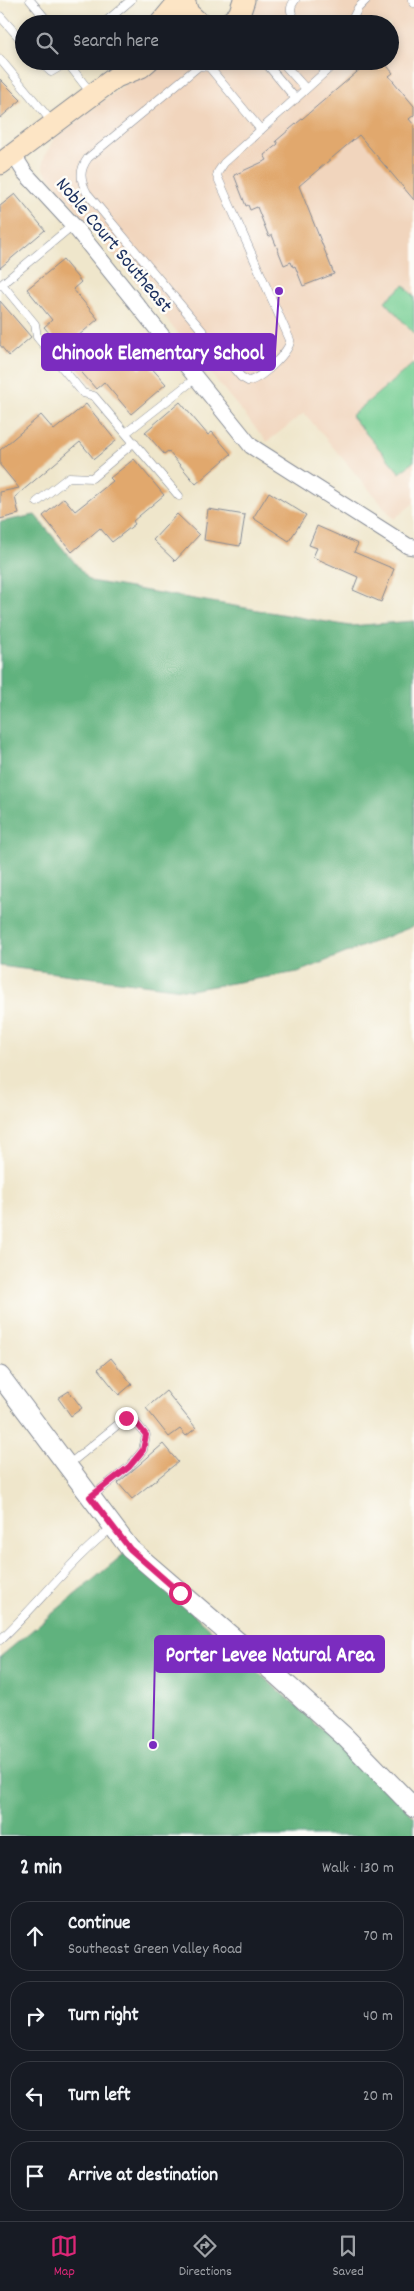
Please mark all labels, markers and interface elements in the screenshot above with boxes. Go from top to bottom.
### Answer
search box [15,15,399,70]
icon: search [33,29,61,57]
text: Search here [73,29,159,56]
street label: Noble Court Southeast [48,172,178,320]
callout: Chinook Elementary School [42,334,275,370]
text: Chinook Elementary School [52,340,265,370]
route end [115,1407,138,1430]
route start [169,1582,192,1605]
callout: Porter Levee Natural Area [155,1636,384,1672]
text: Porter Levee Natural Area [166,1642,376,1672]
text: 2 min [20,1854,62,1884]
text: Walk · 130 m [322,1857,394,1880]
text: Continue [68,1911,130,1938]
icon: ahead [21,1922,49,1950]
text: 70 m [363,1925,393,1948]
text: Southeast Green Valley Road [68,1938,242,1961]
icon: right [21,2002,49,2030]
text: Turn right [68,2003,139,2030]
text: 40 m [363,2005,393,2028]
icon: left [21,2082,49,2110]
text: Turn left [68,2083,131,2110]
text: 20 m [363,2085,393,2108]
icon: arrive [21,2162,49,2190]
text: Arrive at destination [68,2163,218,2190]
tab: Map [50,2232,78,2282]
tab: Directions [179,2232,232,2282]
tab: Saved [332,2232,364,2282]

